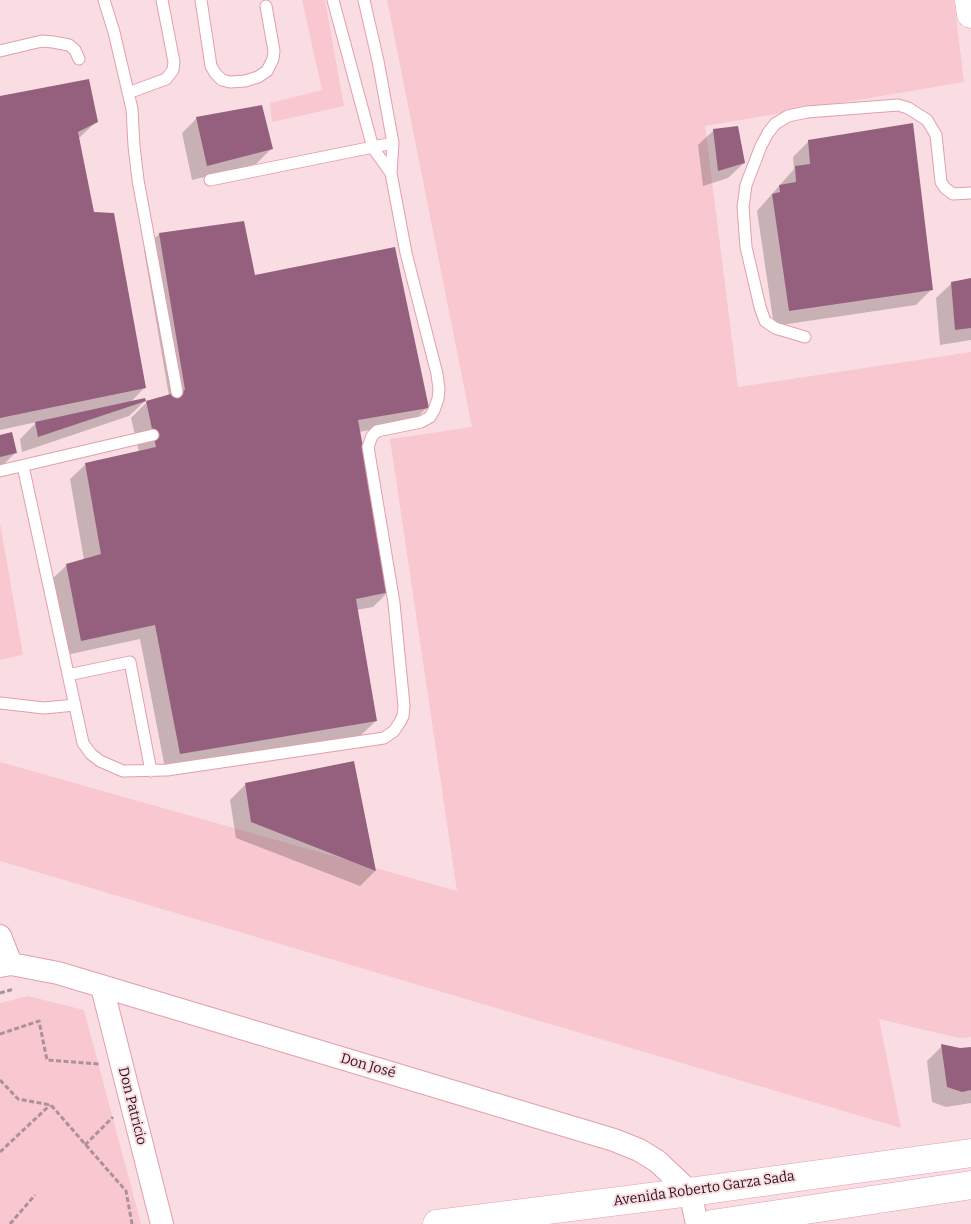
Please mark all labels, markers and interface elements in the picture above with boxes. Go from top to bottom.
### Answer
street label: Don José [339,1050,397,1082]
street label: Don Patricio [114,1065,150,1147]
street label: Avenida Roberto Garza Sada [612,1168,796,1210]

